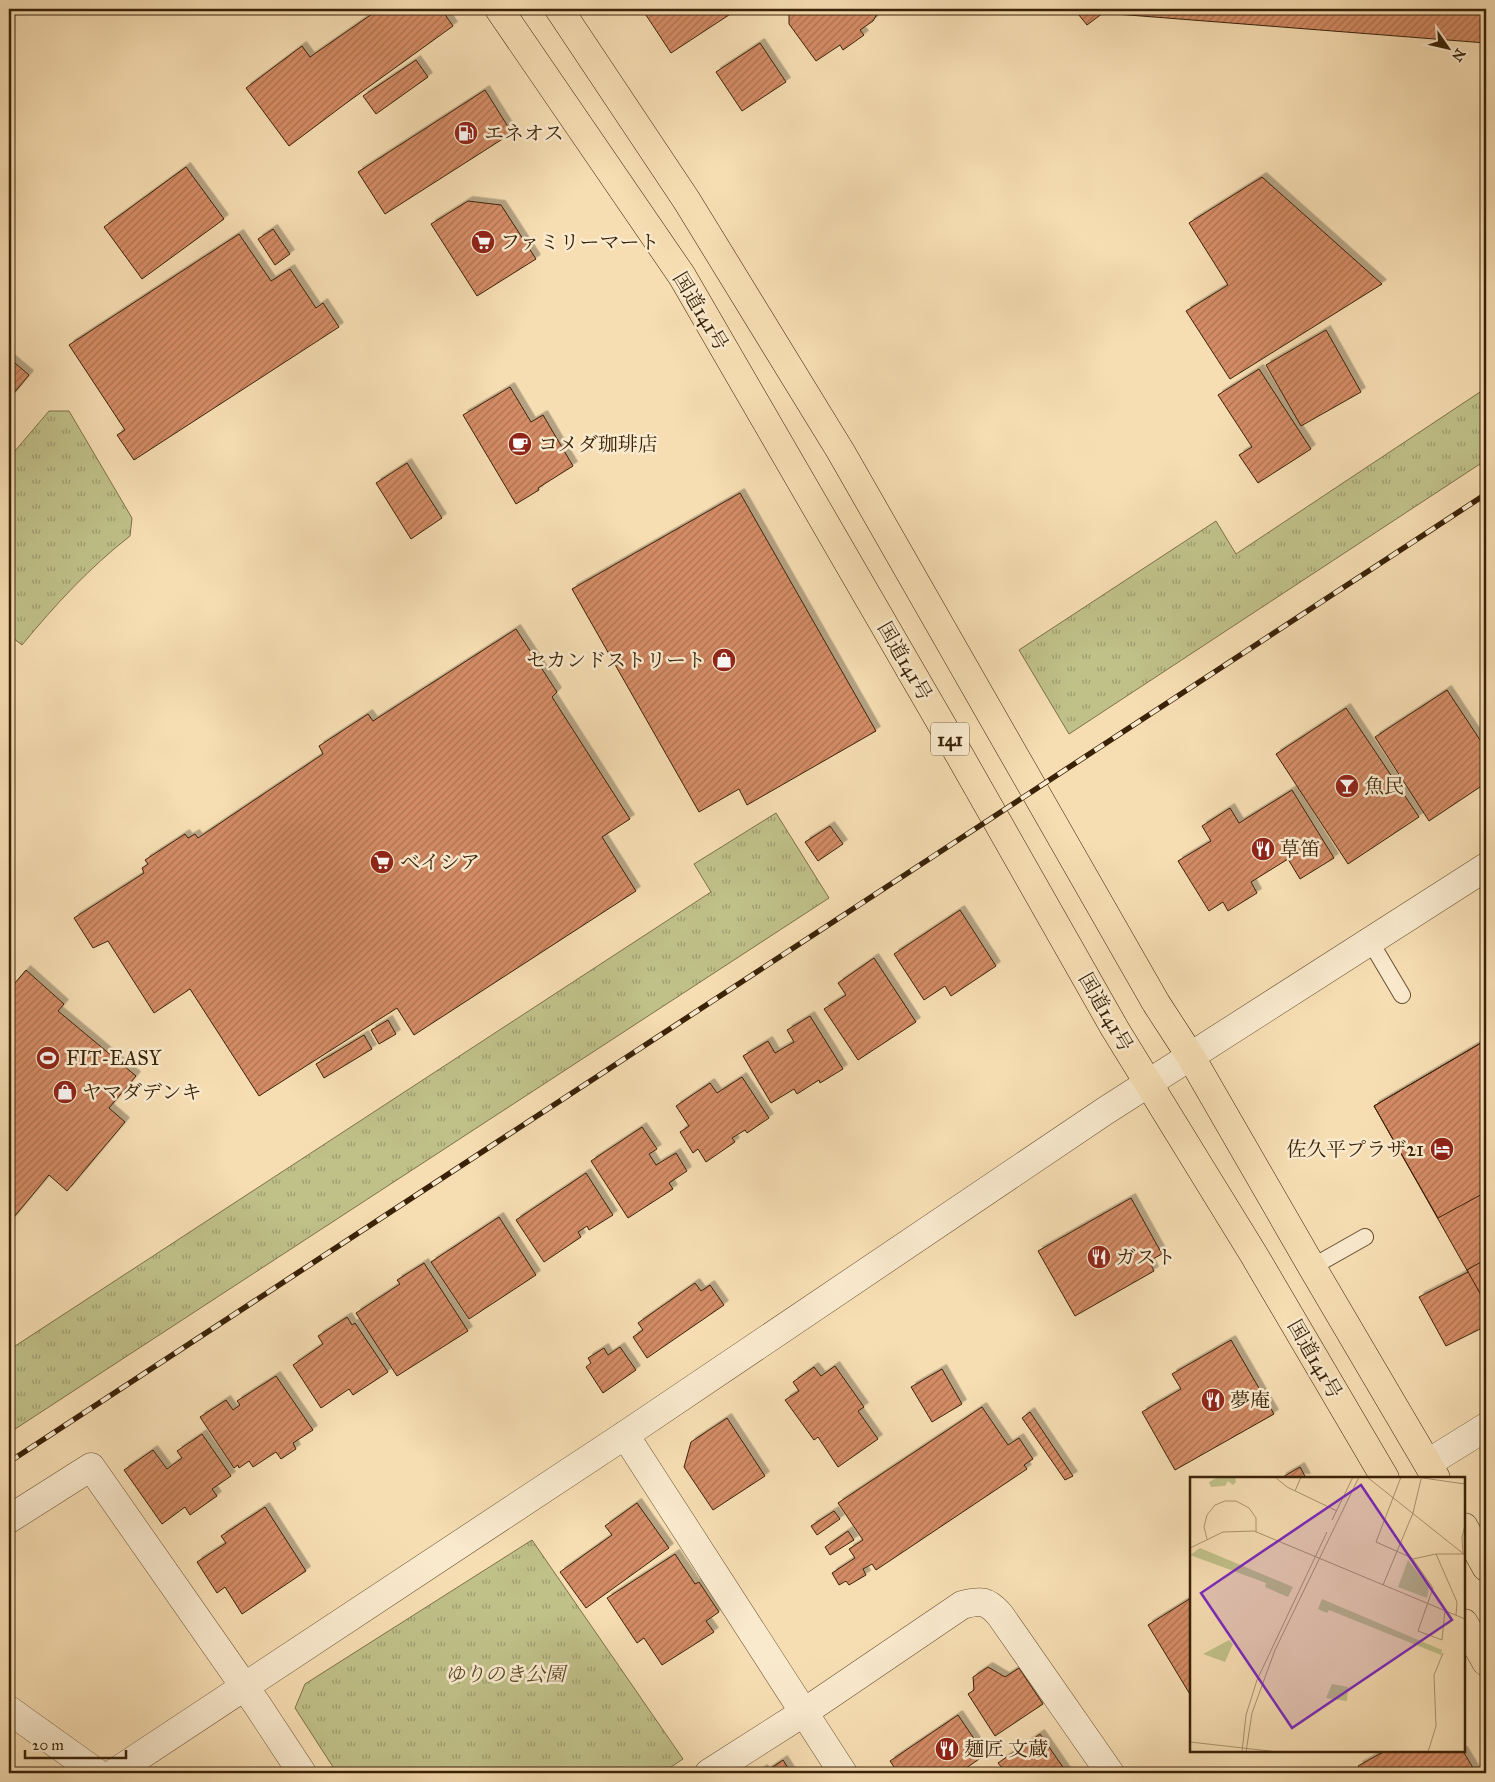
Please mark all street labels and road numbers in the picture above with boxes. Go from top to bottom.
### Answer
street label: 国道141号 [668,268,734,354]
street label: 国道141号 [873,617,937,705]
road number: 141 [931,722,969,756]
street label: 国道141号 [1074,968,1138,1056]
street label: 国道141号 [1283,1315,1347,1403]

